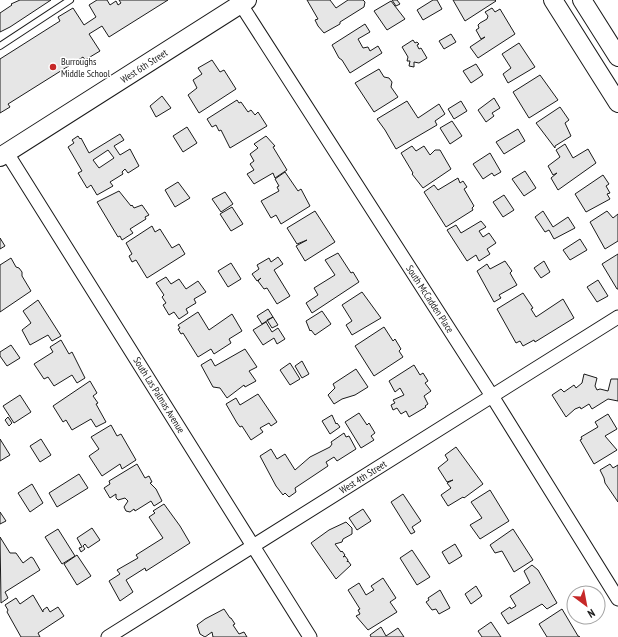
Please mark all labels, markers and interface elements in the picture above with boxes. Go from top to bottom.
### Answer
street label: West 6th Street [118,46,170,86]
place label: Burroughs Middle School [61,55,111,80]
marker: Burroughs Middle School [48,62,58,72]
street label: South McCadden Place [403,263,457,335]
street label: South Las Palmas Avenue [130,355,188,435]
street label: West 4th Street [337,457,389,497]
north arrow [566,585,606,625]
text: N [585,606,598,621]

